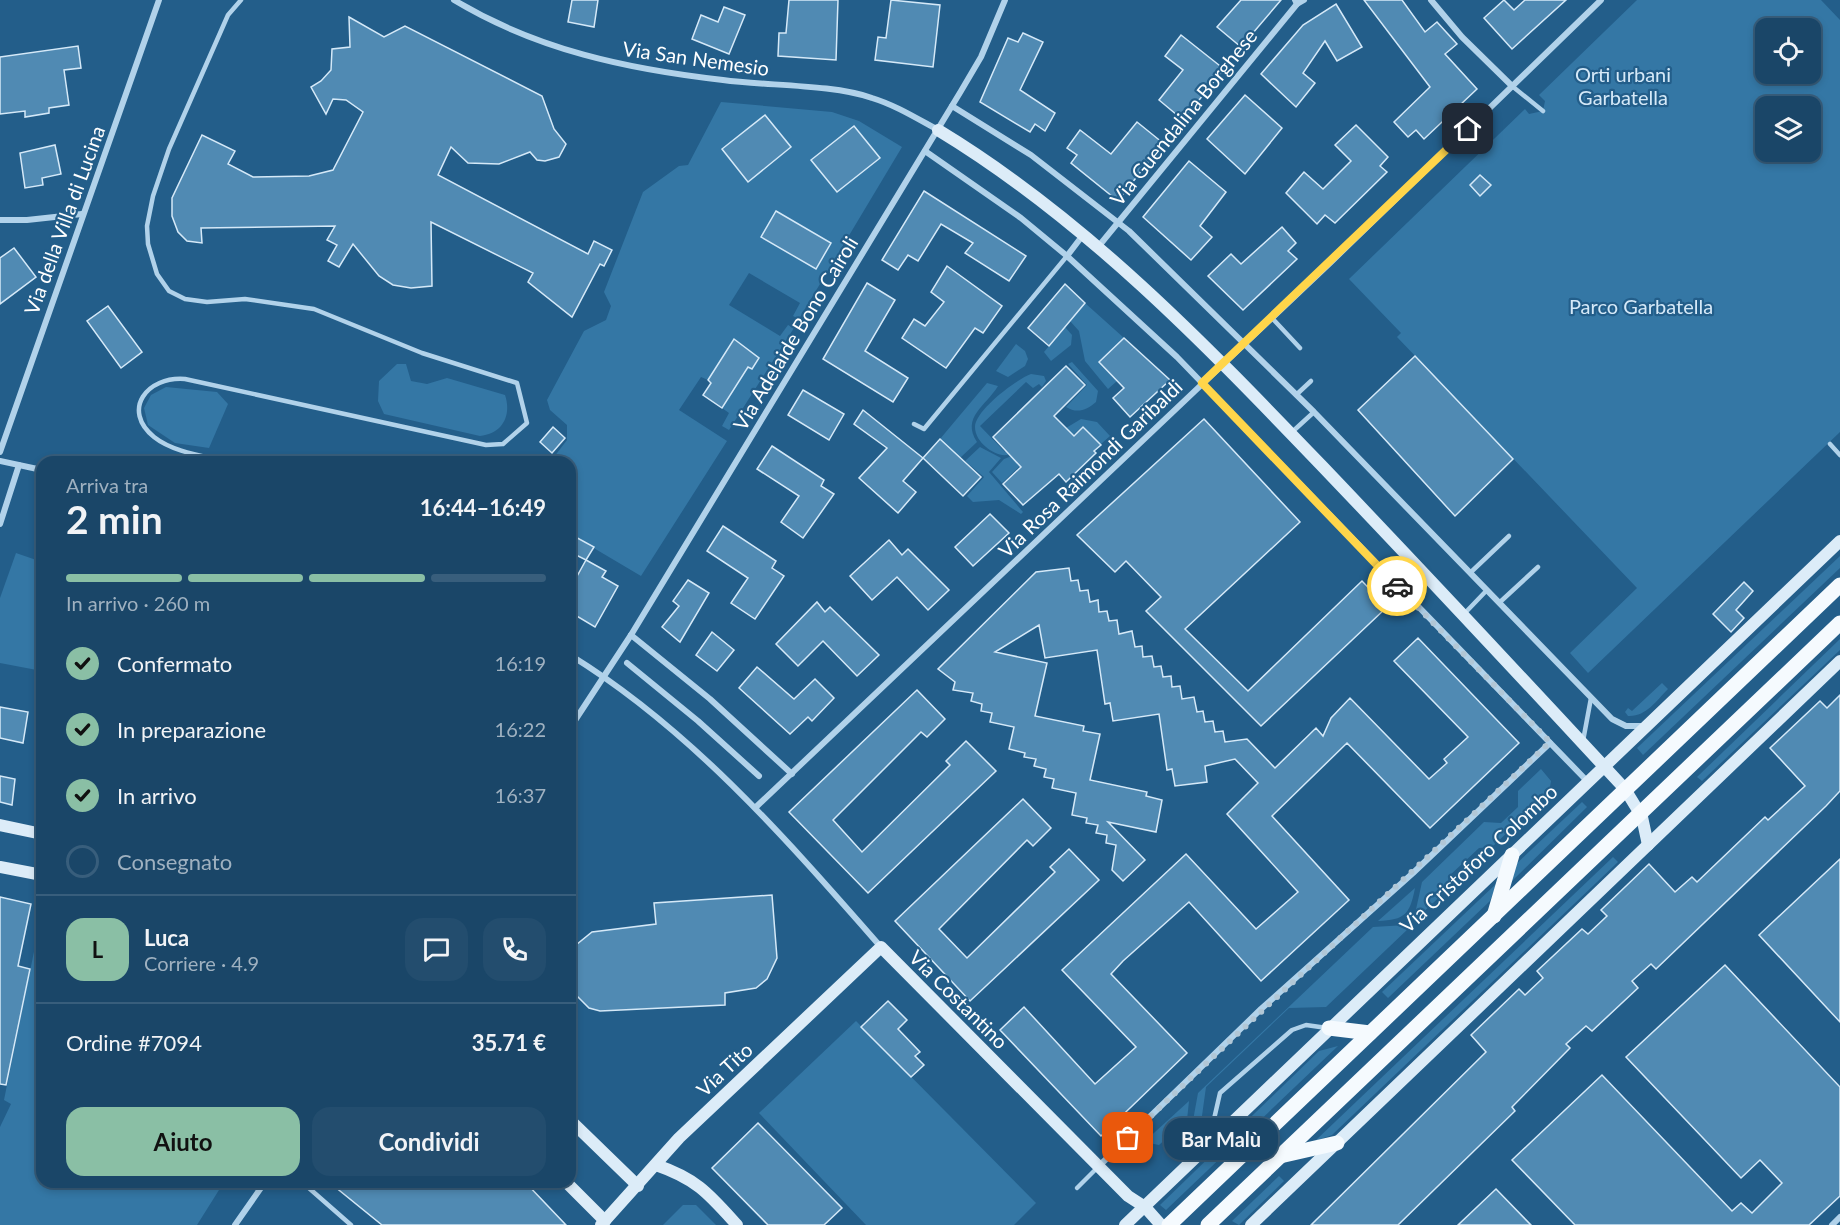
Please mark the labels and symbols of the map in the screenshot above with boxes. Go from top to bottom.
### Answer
street label: Via Guendalina Borghese [1104,24,1262,210]
street label: Via San Nemesio [621,36,771,80]
park label: Orti urbani Garbatella [1575,62,1671,109]
pin [1442,103,1493,154]
street label: Via della Villa di Lucina [19,122,109,318]
street label: Via Adelaide Bono Cairoli [728,232,862,434]
park label: Parco Garbatella [1569,294,1713,318]
street label: Via Rosa Raimondi Garibaldi [993,374,1187,562]
courier [1367,556,1427,616]
street label: Via Cristoforo Colombo [1394,779,1562,937]
street label: Via Costantino [905,945,1013,1053]
street label: Via Tito [691,1037,757,1101]
pin [1102,1112,1153,1163]
callout: Bar Malù [1164,1117,1278,1159]

